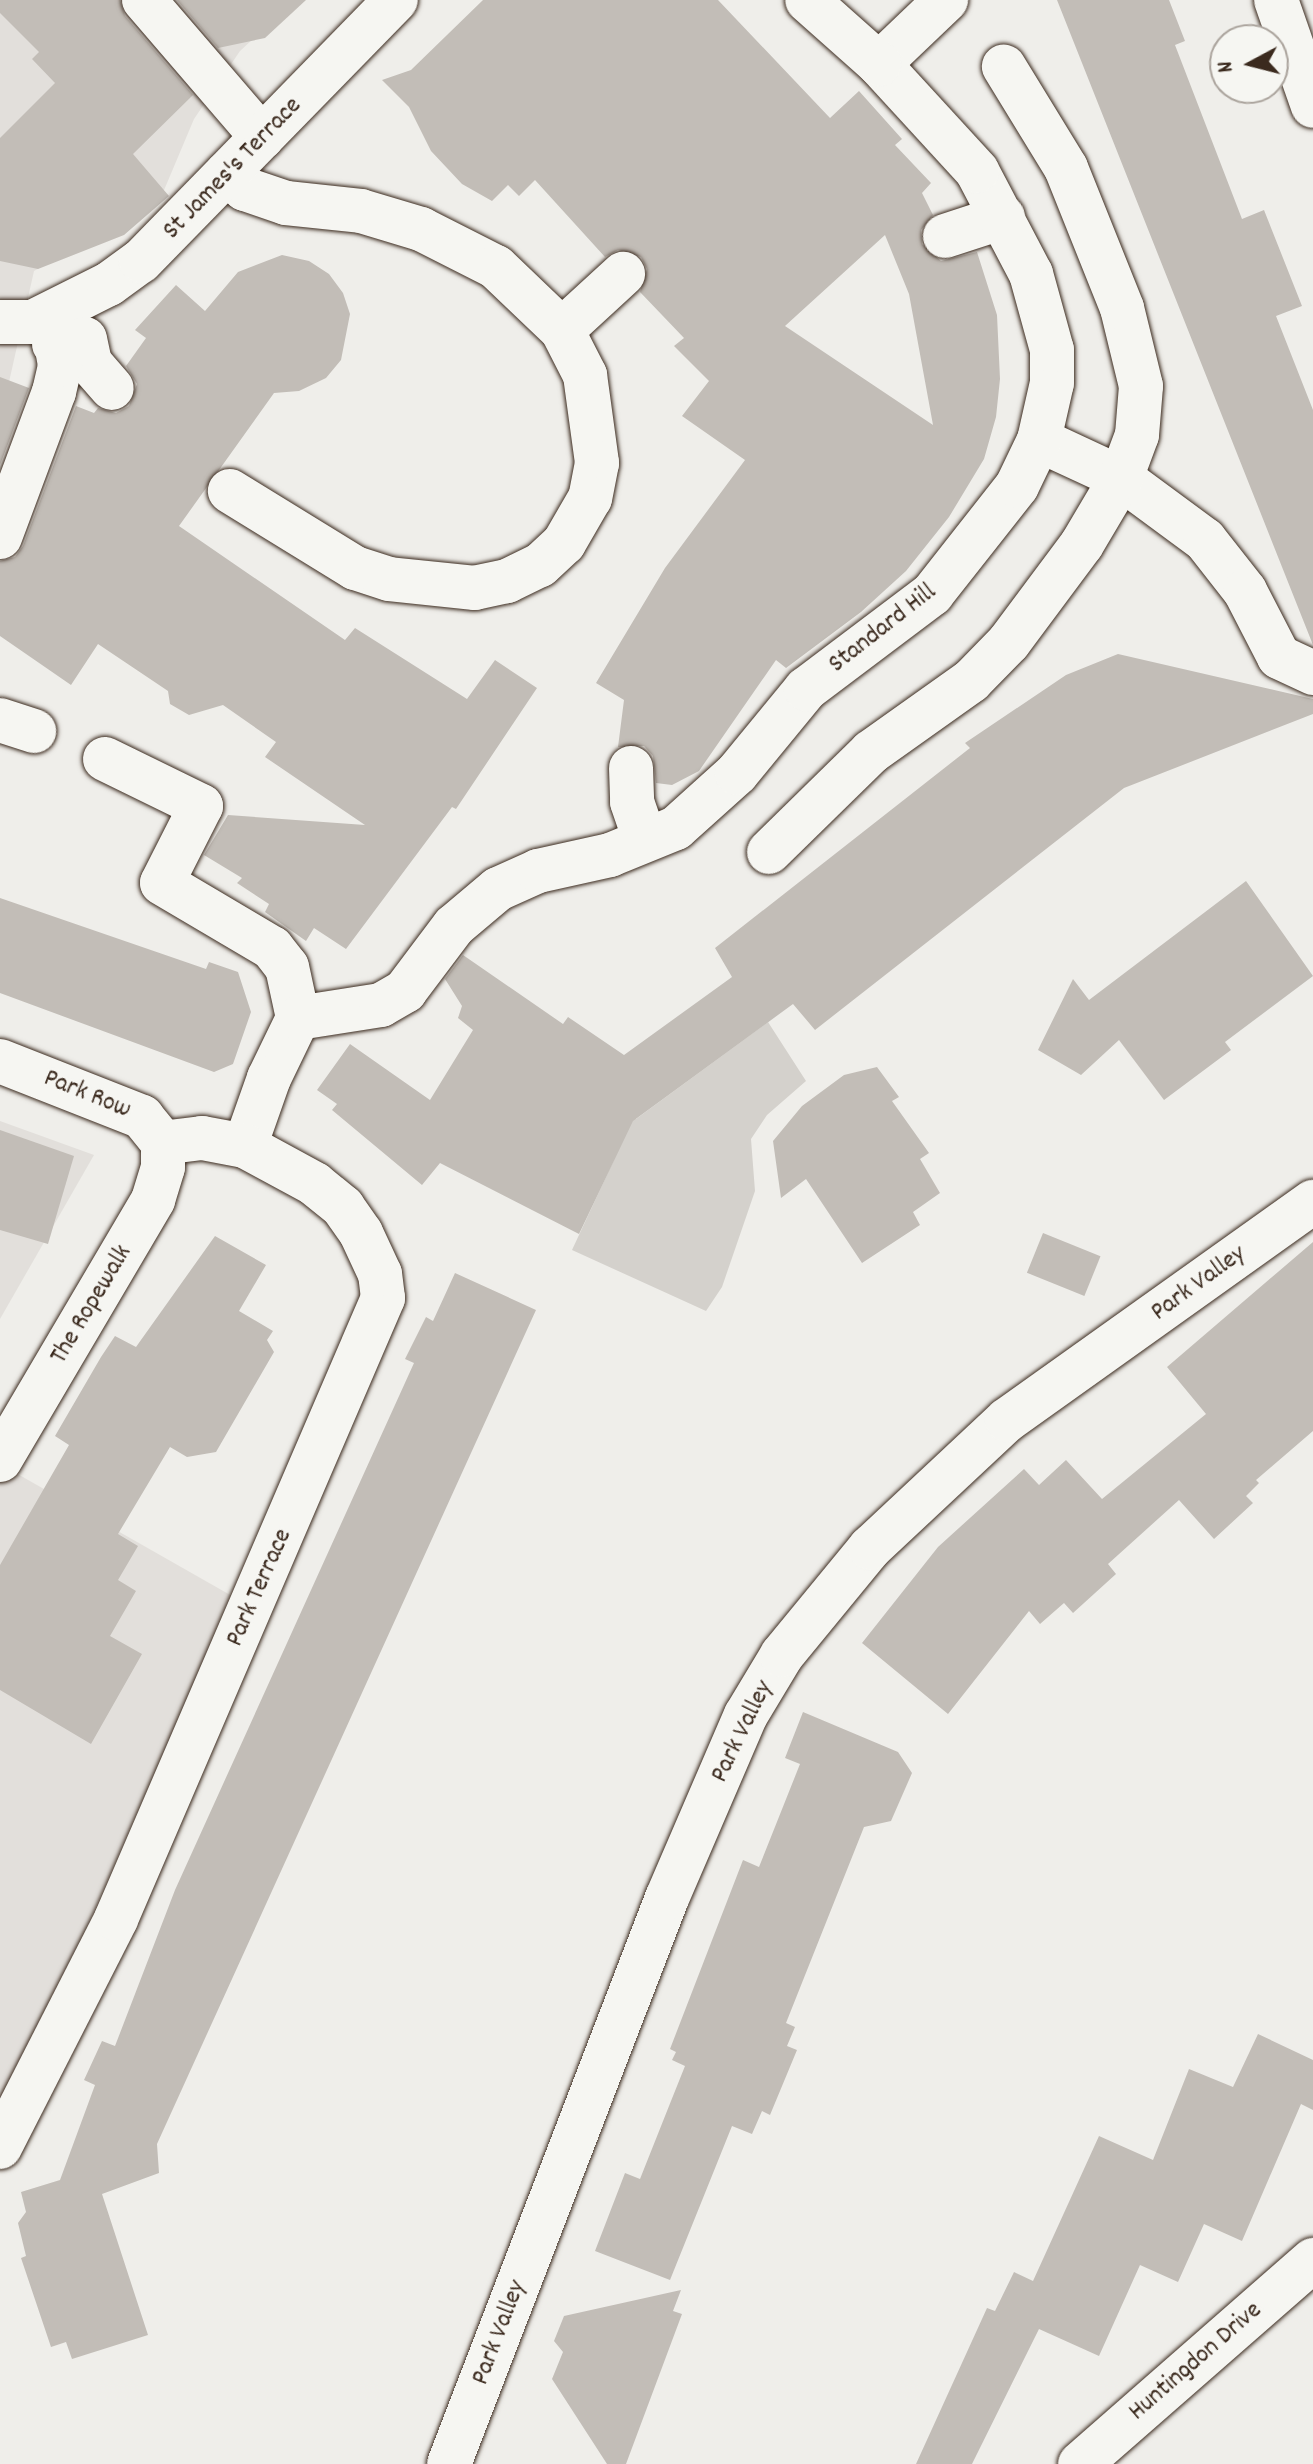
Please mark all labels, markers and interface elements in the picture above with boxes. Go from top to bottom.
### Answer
north arrow [1209,24,1289,104]
text: N [1211,59,1243,74]
street label: St James's Terrace [157,91,309,247]
street label: Standard Hill [823,577,943,681]
street label: Park Row [39,1063,135,1127]
street label: Park Valley [1146,1239,1252,1329]
street label: The Ropewalk [44,1240,140,1370]
street label: Park Terrace [220,1524,300,1652]
street label: Park Valley [705,1676,781,1788]
street label: Park Valley [466,2276,534,2390]
street label: Huntingdon Drive [1123,2296,1269,2428]

